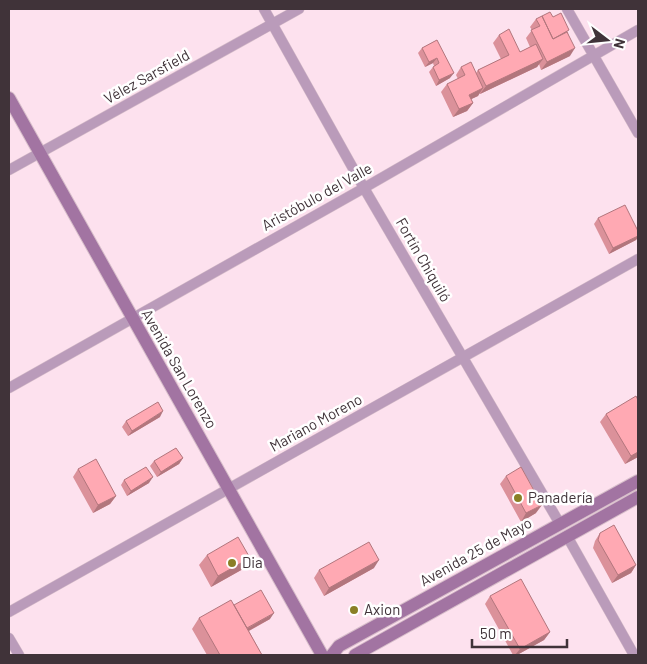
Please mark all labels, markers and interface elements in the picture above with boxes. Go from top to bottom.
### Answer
north arrow [582,15,632,65]
text: N [611,37,629,51]
street label: Vélez Sarsfield [101,45,192,107]
street label: Aristóbulo del Valle [258,158,375,234]
street label: Fortín Chiquiló [393,214,455,305]
street label: Avenida San Lorenzo [138,306,221,431]
street label: Mariano Moreno [266,389,365,455]
place label: Panadería [528,488,593,506]
marker: Panadería [512,492,524,504]
street label: Avenida 25 de Mayo [416,513,535,589]
place label: Dia [242,553,263,571]
marker: Dia [226,557,238,569]
place label: Axion [364,600,400,618]
marker: Axion [348,604,360,616]
scale bar [472,616,567,648]
text: 50 m [480,624,512,642]

